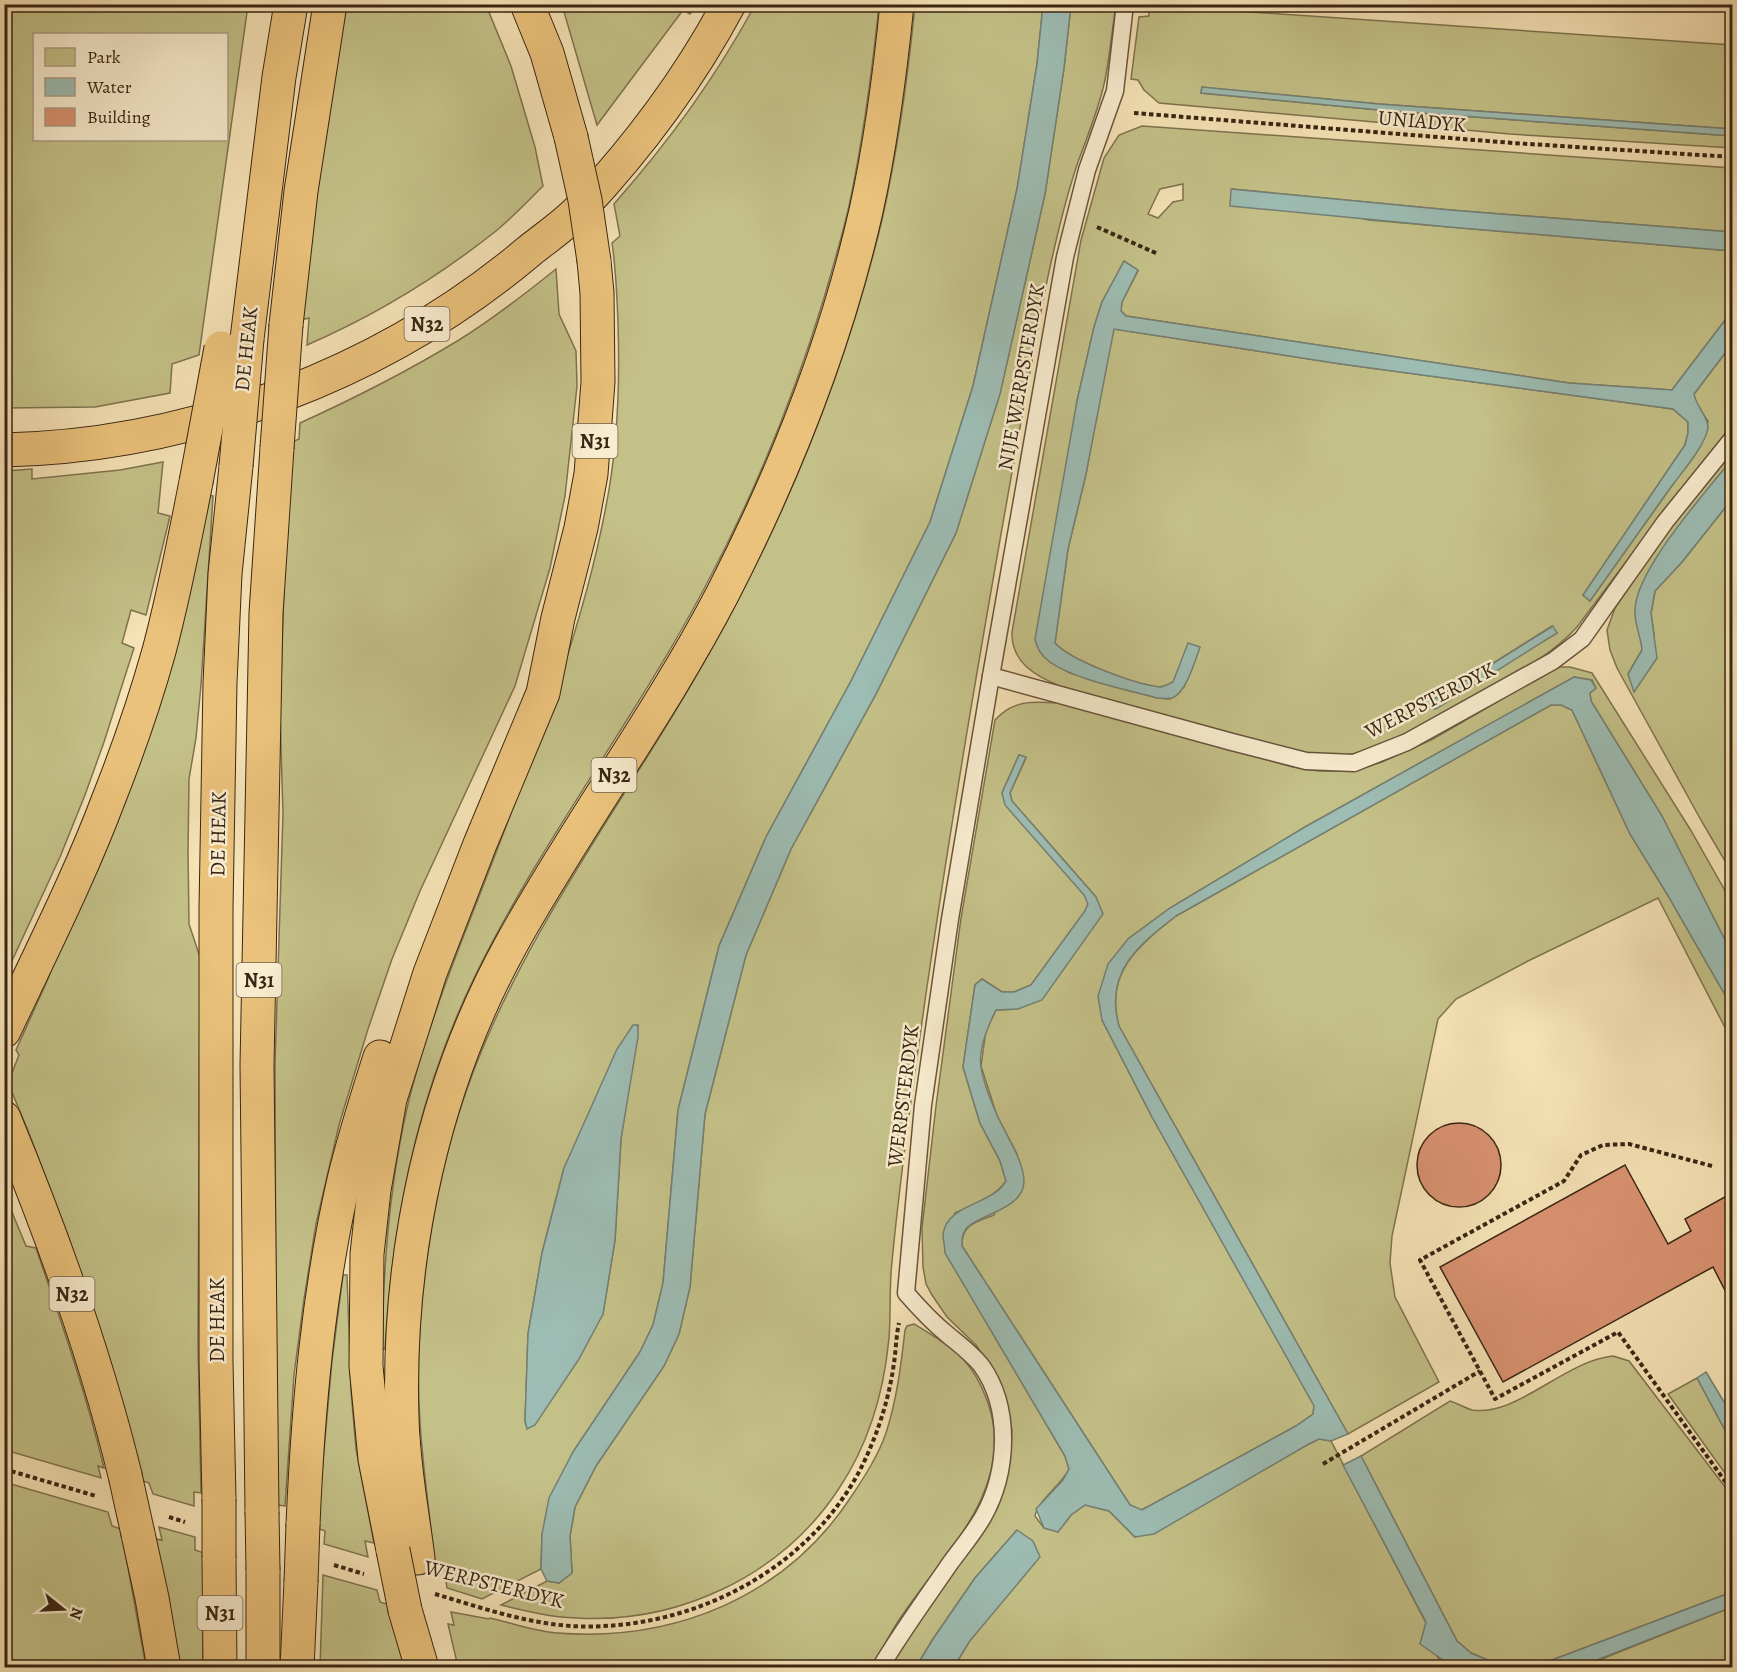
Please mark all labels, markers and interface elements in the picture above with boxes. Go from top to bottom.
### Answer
legend [33,33,228,141]
text: Park [87,45,121,69]
text: Water [86,75,132,99]
street label: UNIADYK [1377,103,1467,139]
text: Building [87,105,151,129]
street label: NIJE WERPSTERDYK [991,282,1051,472]
street label: DE HEAK [228,305,264,393]
road number: N32 [404,307,450,341]
road number: N31 [572,424,618,458]
street label: WERPSTERDYK [1359,655,1500,745]
road number: N32 [592,758,636,792]
street label: DE HEAK [203,791,233,877]
road number: N31 [236,963,282,997]
street label: WERPSTERDYK [880,1023,926,1170]
road number: N32 [50,1277,94,1311]
street label: DE HEAK [203,1277,231,1363]
street label: WERPSTERDYK [420,1553,567,1615]
north arrow [33,1579,93,1639]
road number: N31 [198,1596,242,1630]
text: N [64,1604,89,1623]

